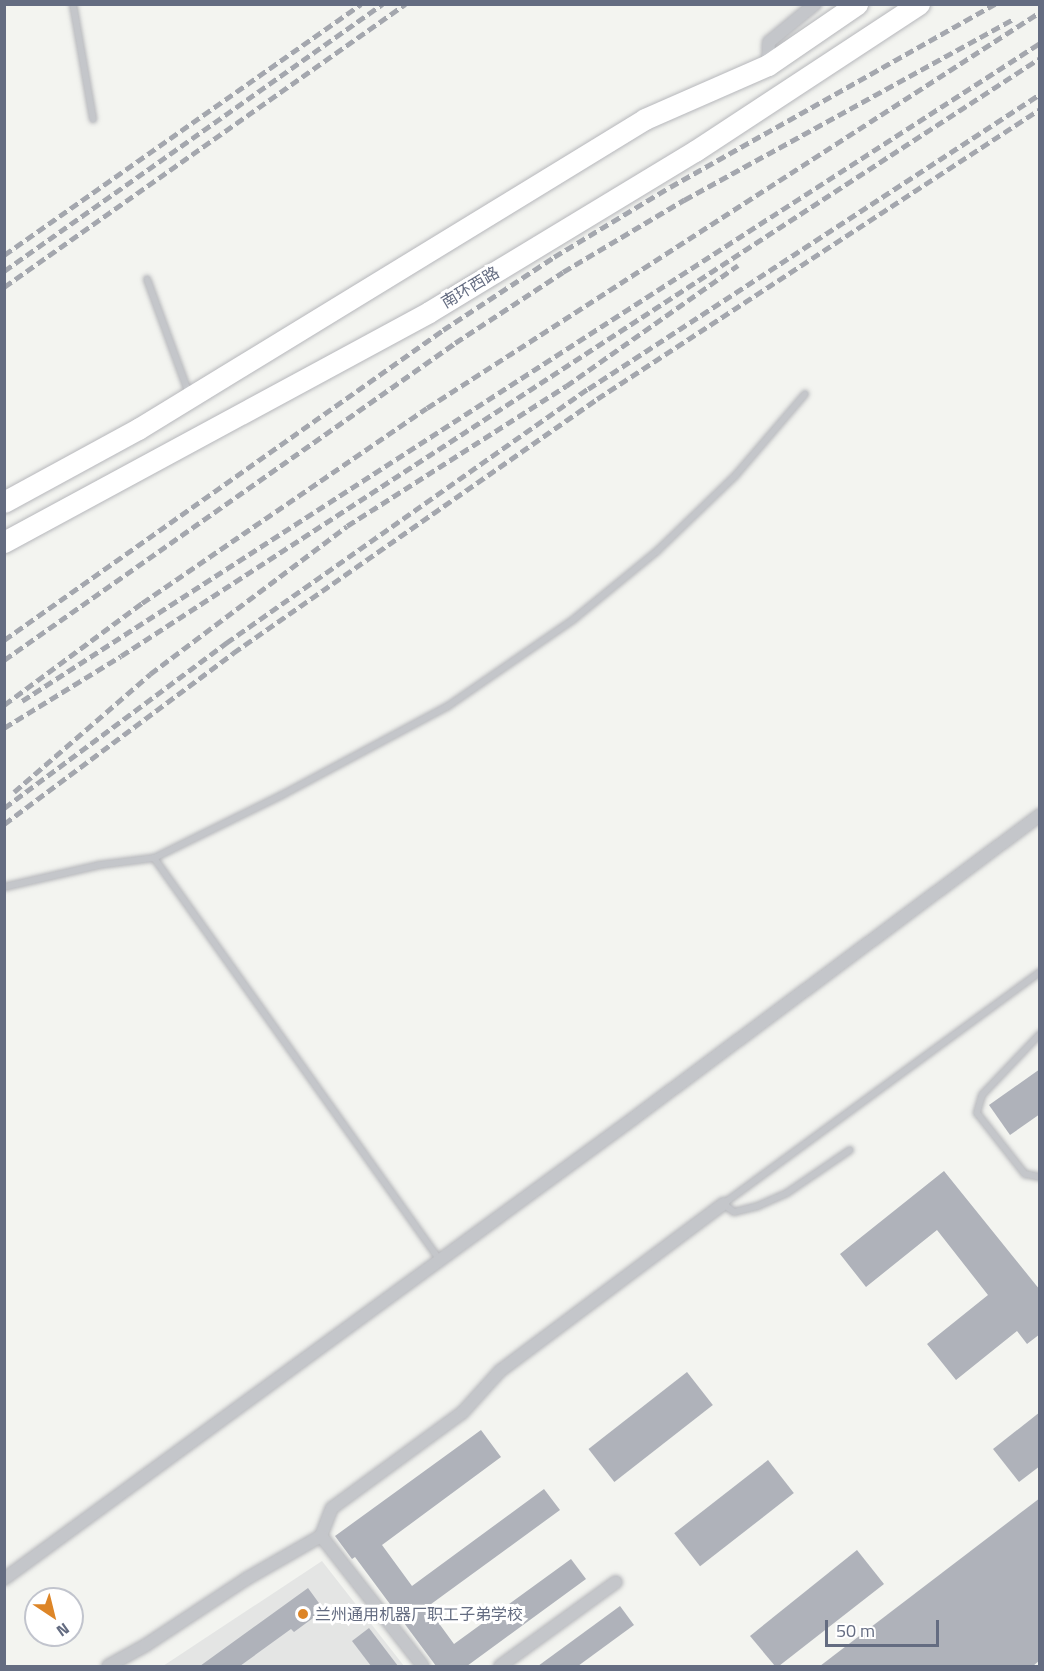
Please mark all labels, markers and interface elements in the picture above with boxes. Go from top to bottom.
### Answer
street label: 南环西路 [438,262,502,312]
north arrow [24,1587,84,1647]
place label: 兰州通用机器厂职工子弟学校 [315,1604,523,1624]
marker: 兰州通用机器厂职工子弟学校 [296,1607,310,1621]
scale bar [828,1608,942,1646]
text: N [52,1617,75,1643]
text: 50 m [836,1617,875,1644]

